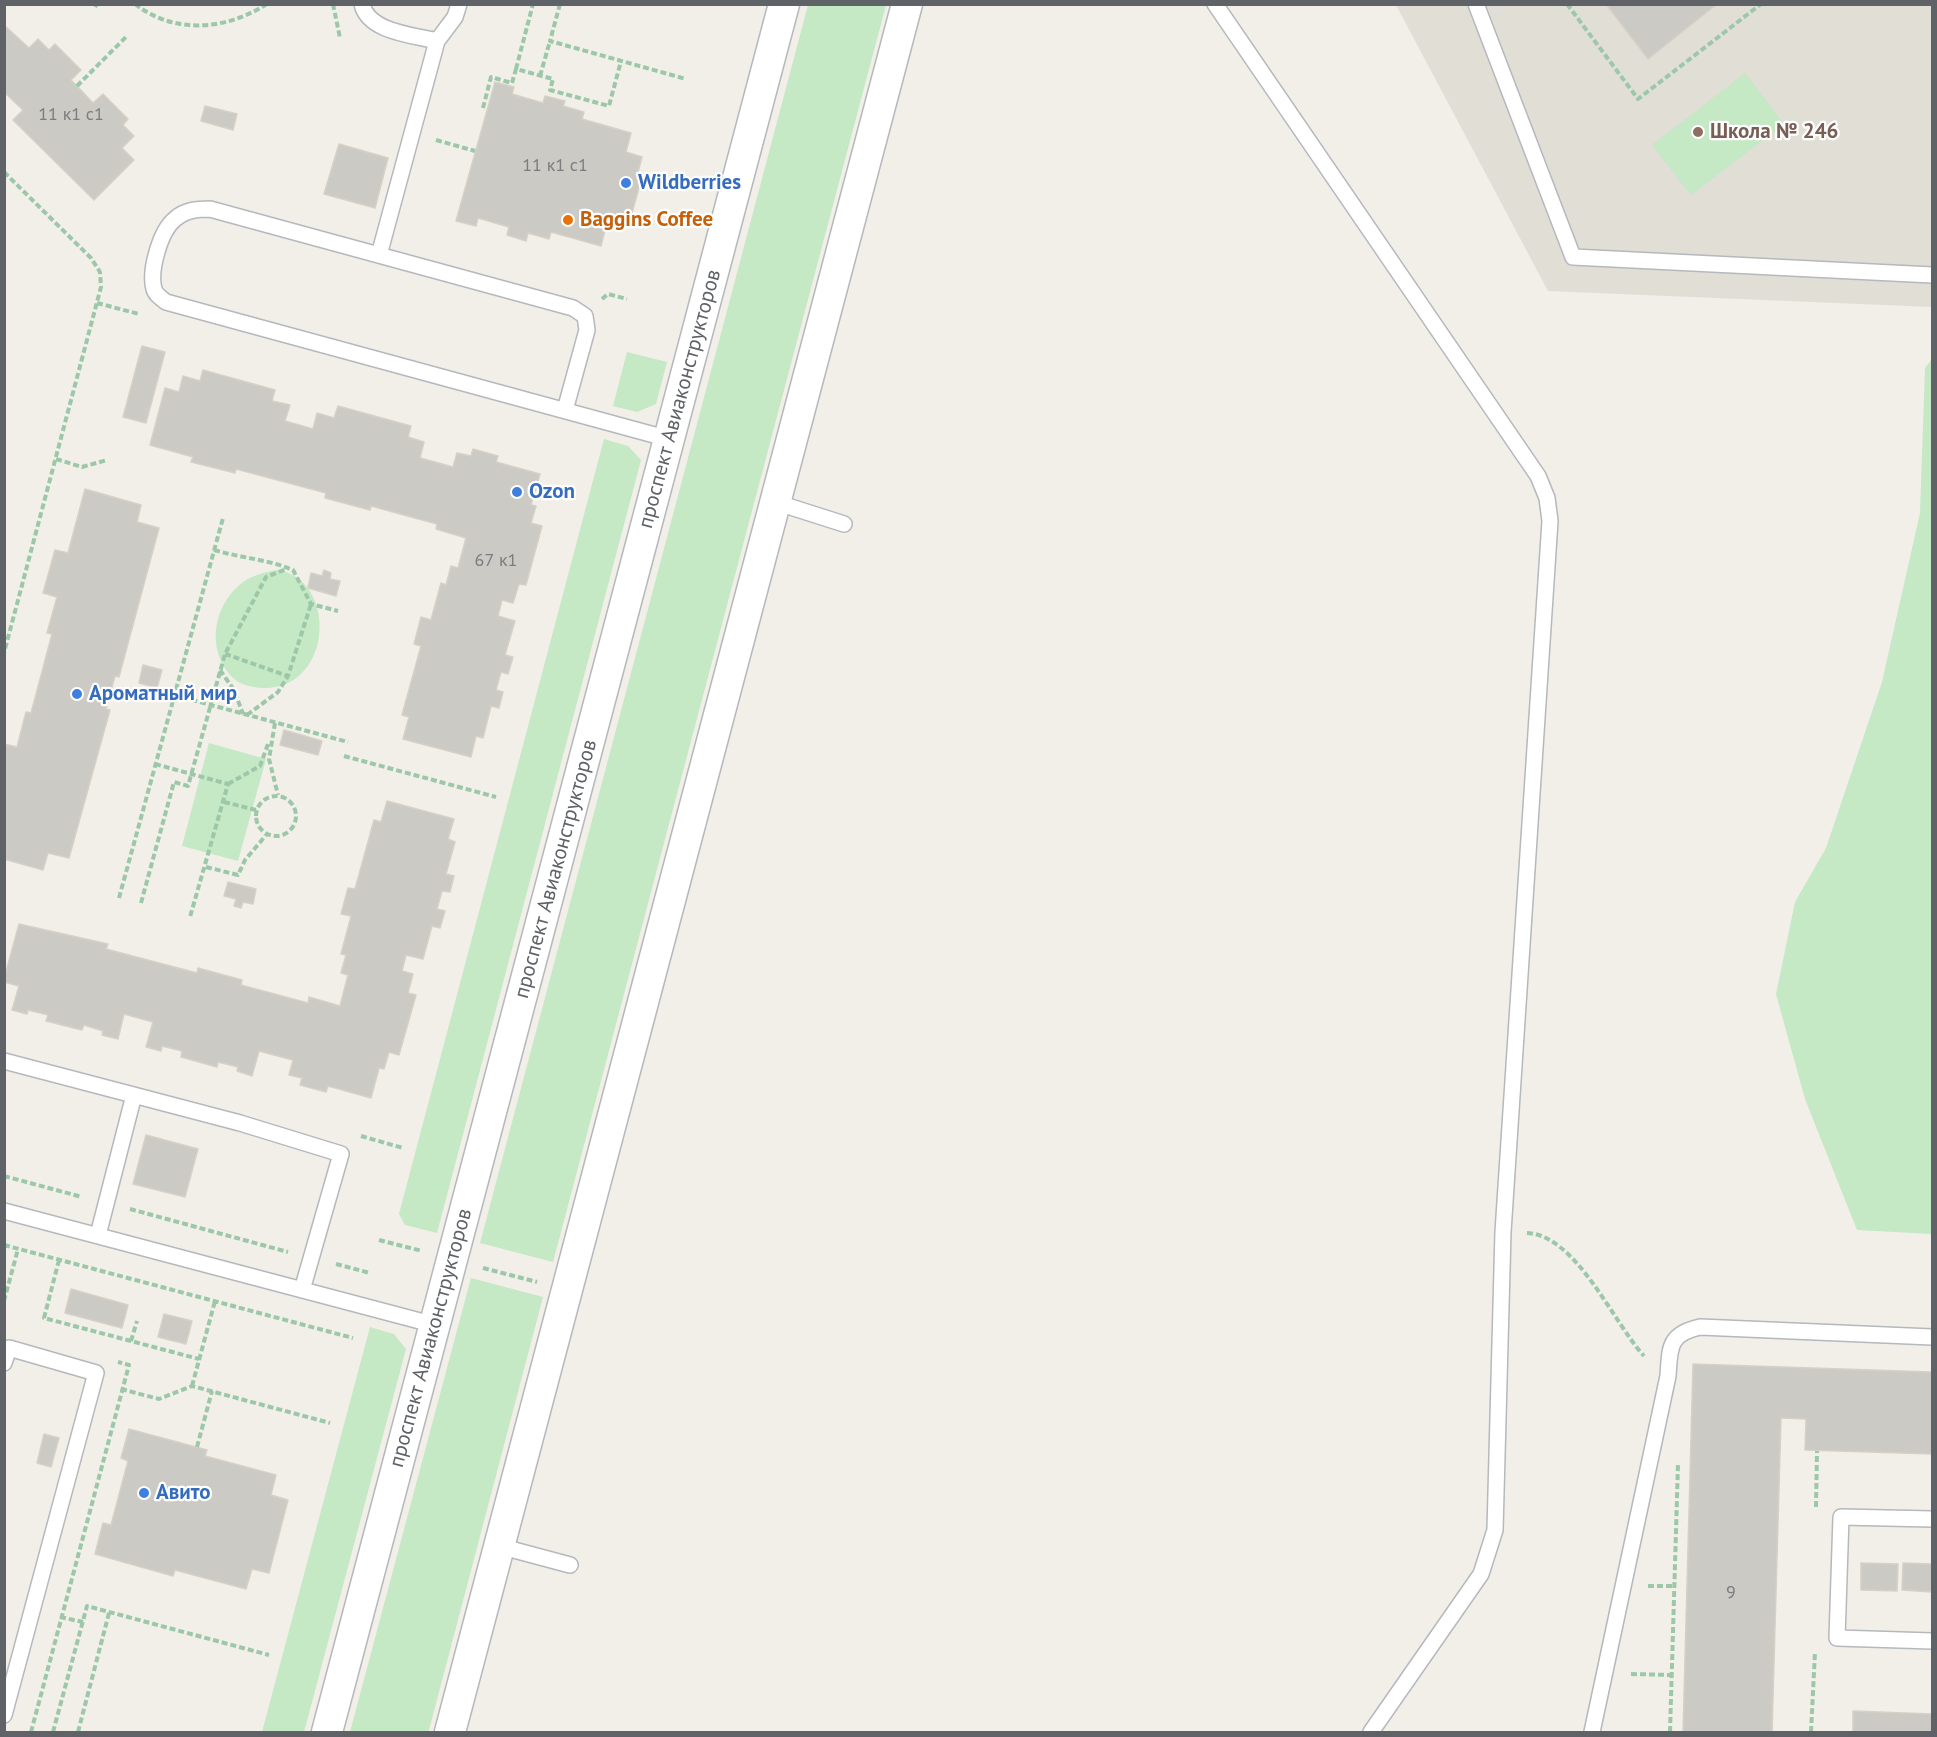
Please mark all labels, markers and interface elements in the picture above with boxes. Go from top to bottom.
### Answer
house number: 11 к1 с1 [38,104,104,126]
place label: Школа № 246 [1710,119,1838,145]
marker: Школа № 246 [1691,125,1705,139]
house number: 11 к1 с1 [522,155,588,177]
place label: Wildberries [638,170,741,196]
marker: Wildberries [619,176,633,190]
place label: Baggins Coffee [580,207,713,233]
marker: Baggins Coffee [561,213,575,227]
street label: проспект Авиаконструкторов [633,267,727,531]
place label: Ozon [529,479,575,505]
marker: Ozon [510,485,524,499]
house number: 67 к1 [475,550,517,572]
place label: Ароматный мир [89,681,237,707]
marker: Ароматный мир [70,687,84,701]
street label: проспект Авиаконструкторов [509,737,603,1001]
street label: проспект Авиаконструкторов [384,1206,478,1470]
place label: Авито [156,1480,211,1506]
marker: Авито [137,1486,151,1500]
house number: 9 [1726,1582,1736,1604]

